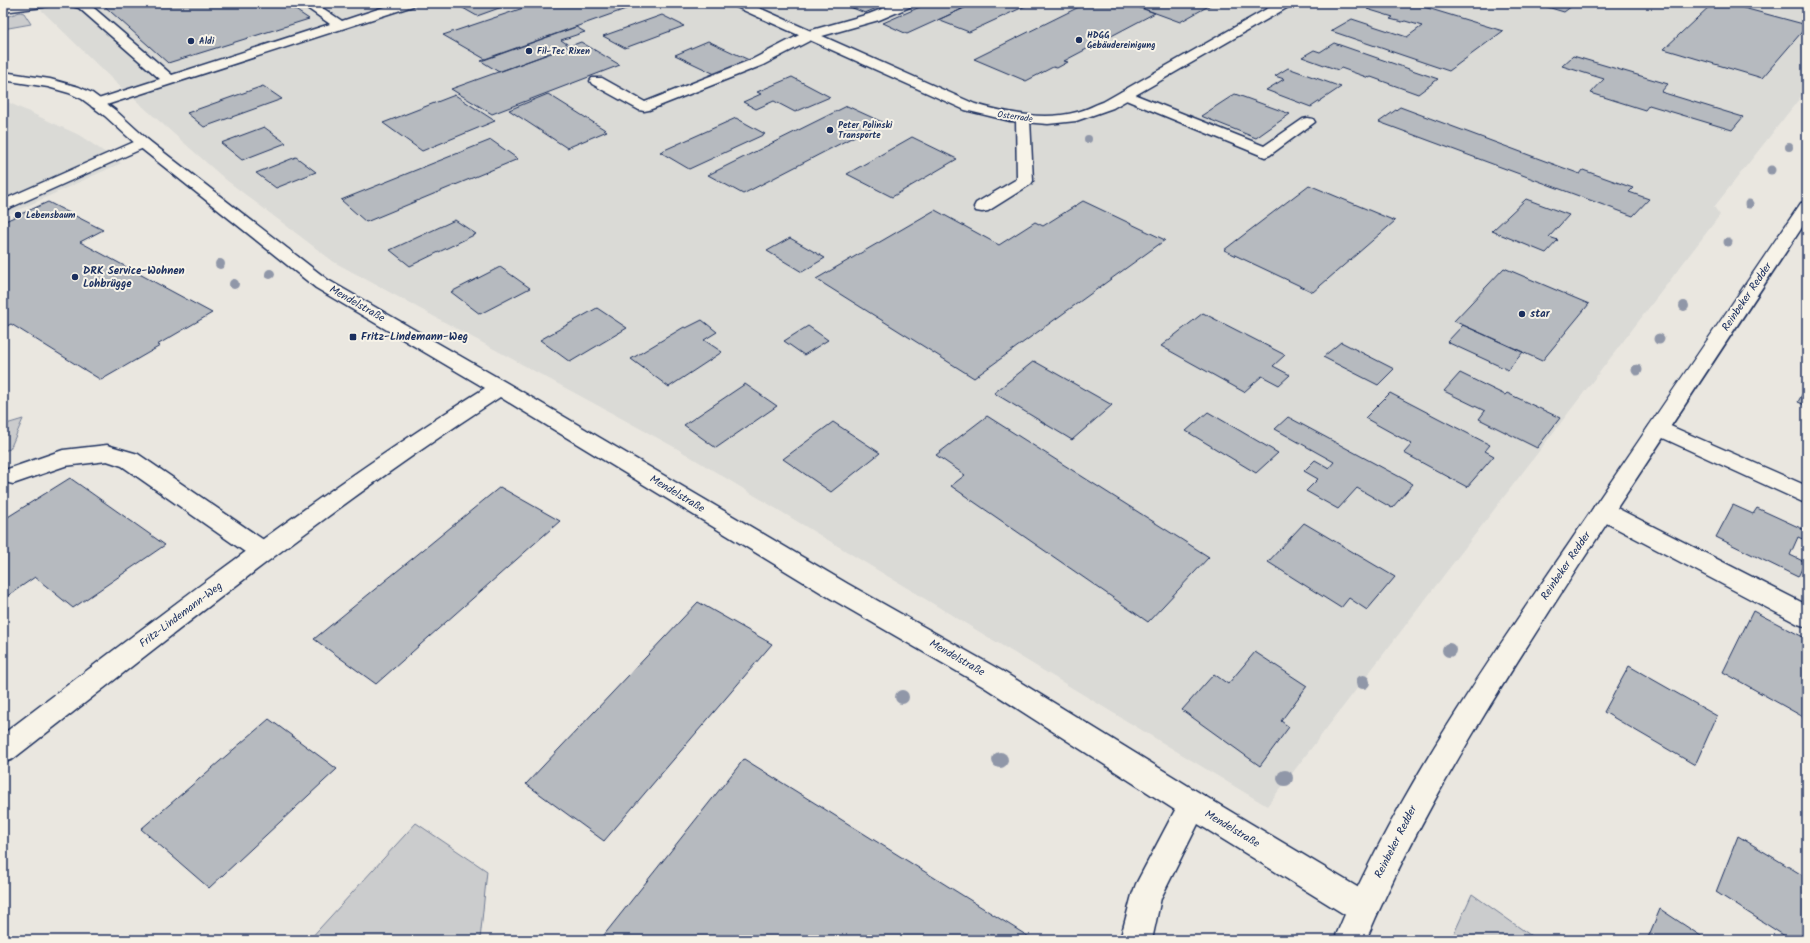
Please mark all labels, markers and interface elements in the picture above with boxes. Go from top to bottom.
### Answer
place label: HDGG Gebäudereinigung [1087,28,1155,53]
place label: Aldi [199,34,215,49]
marker: HDGG Gebäudereinigung [1074,35,1084,45]
marker: Aldi [186,36,196,46]
place label: Fil-Tec Rixen [537,44,590,59]
marker: Fil-Tec Rixen [524,46,534,56]
street label: Osterrade [996,107,1034,127]
place label: Peter Polinski Transporte [838,118,893,143]
marker: Peter Polinski Transporte [825,125,835,135]
place label: Lebensbaum [26,208,76,223]
marker: Lebensbaum [13,210,23,220]
street label: Reinbeker Redder [1717,258,1777,335]
place label: DRK Service-Wohnen Lohbrügge [83,262,185,293]
marker: DRK Service-Wohnen Lohbrügge [70,272,80,282]
street label: Mendelstraße [326,281,388,327]
place label: star [1530,305,1551,323]
marker: star [1517,309,1527,319]
place label: Fritz-Lindemann-Weg [361,328,468,346]
marker: Fritz-Lindemann-Weg [348,332,358,342]
street label: Mendelstraße [646,470,708,518]
street label: Reinbeker Redder [1536,527,1596,604]
street label: Fritz-Lindemann-Weg [135,578,227,652]
street label: Mendelstraße [926,635,988,681]
street label: Reinbeker Redder [1370,801,1423,882]
street label: Mendelstraße [1201,805,1263,853]

